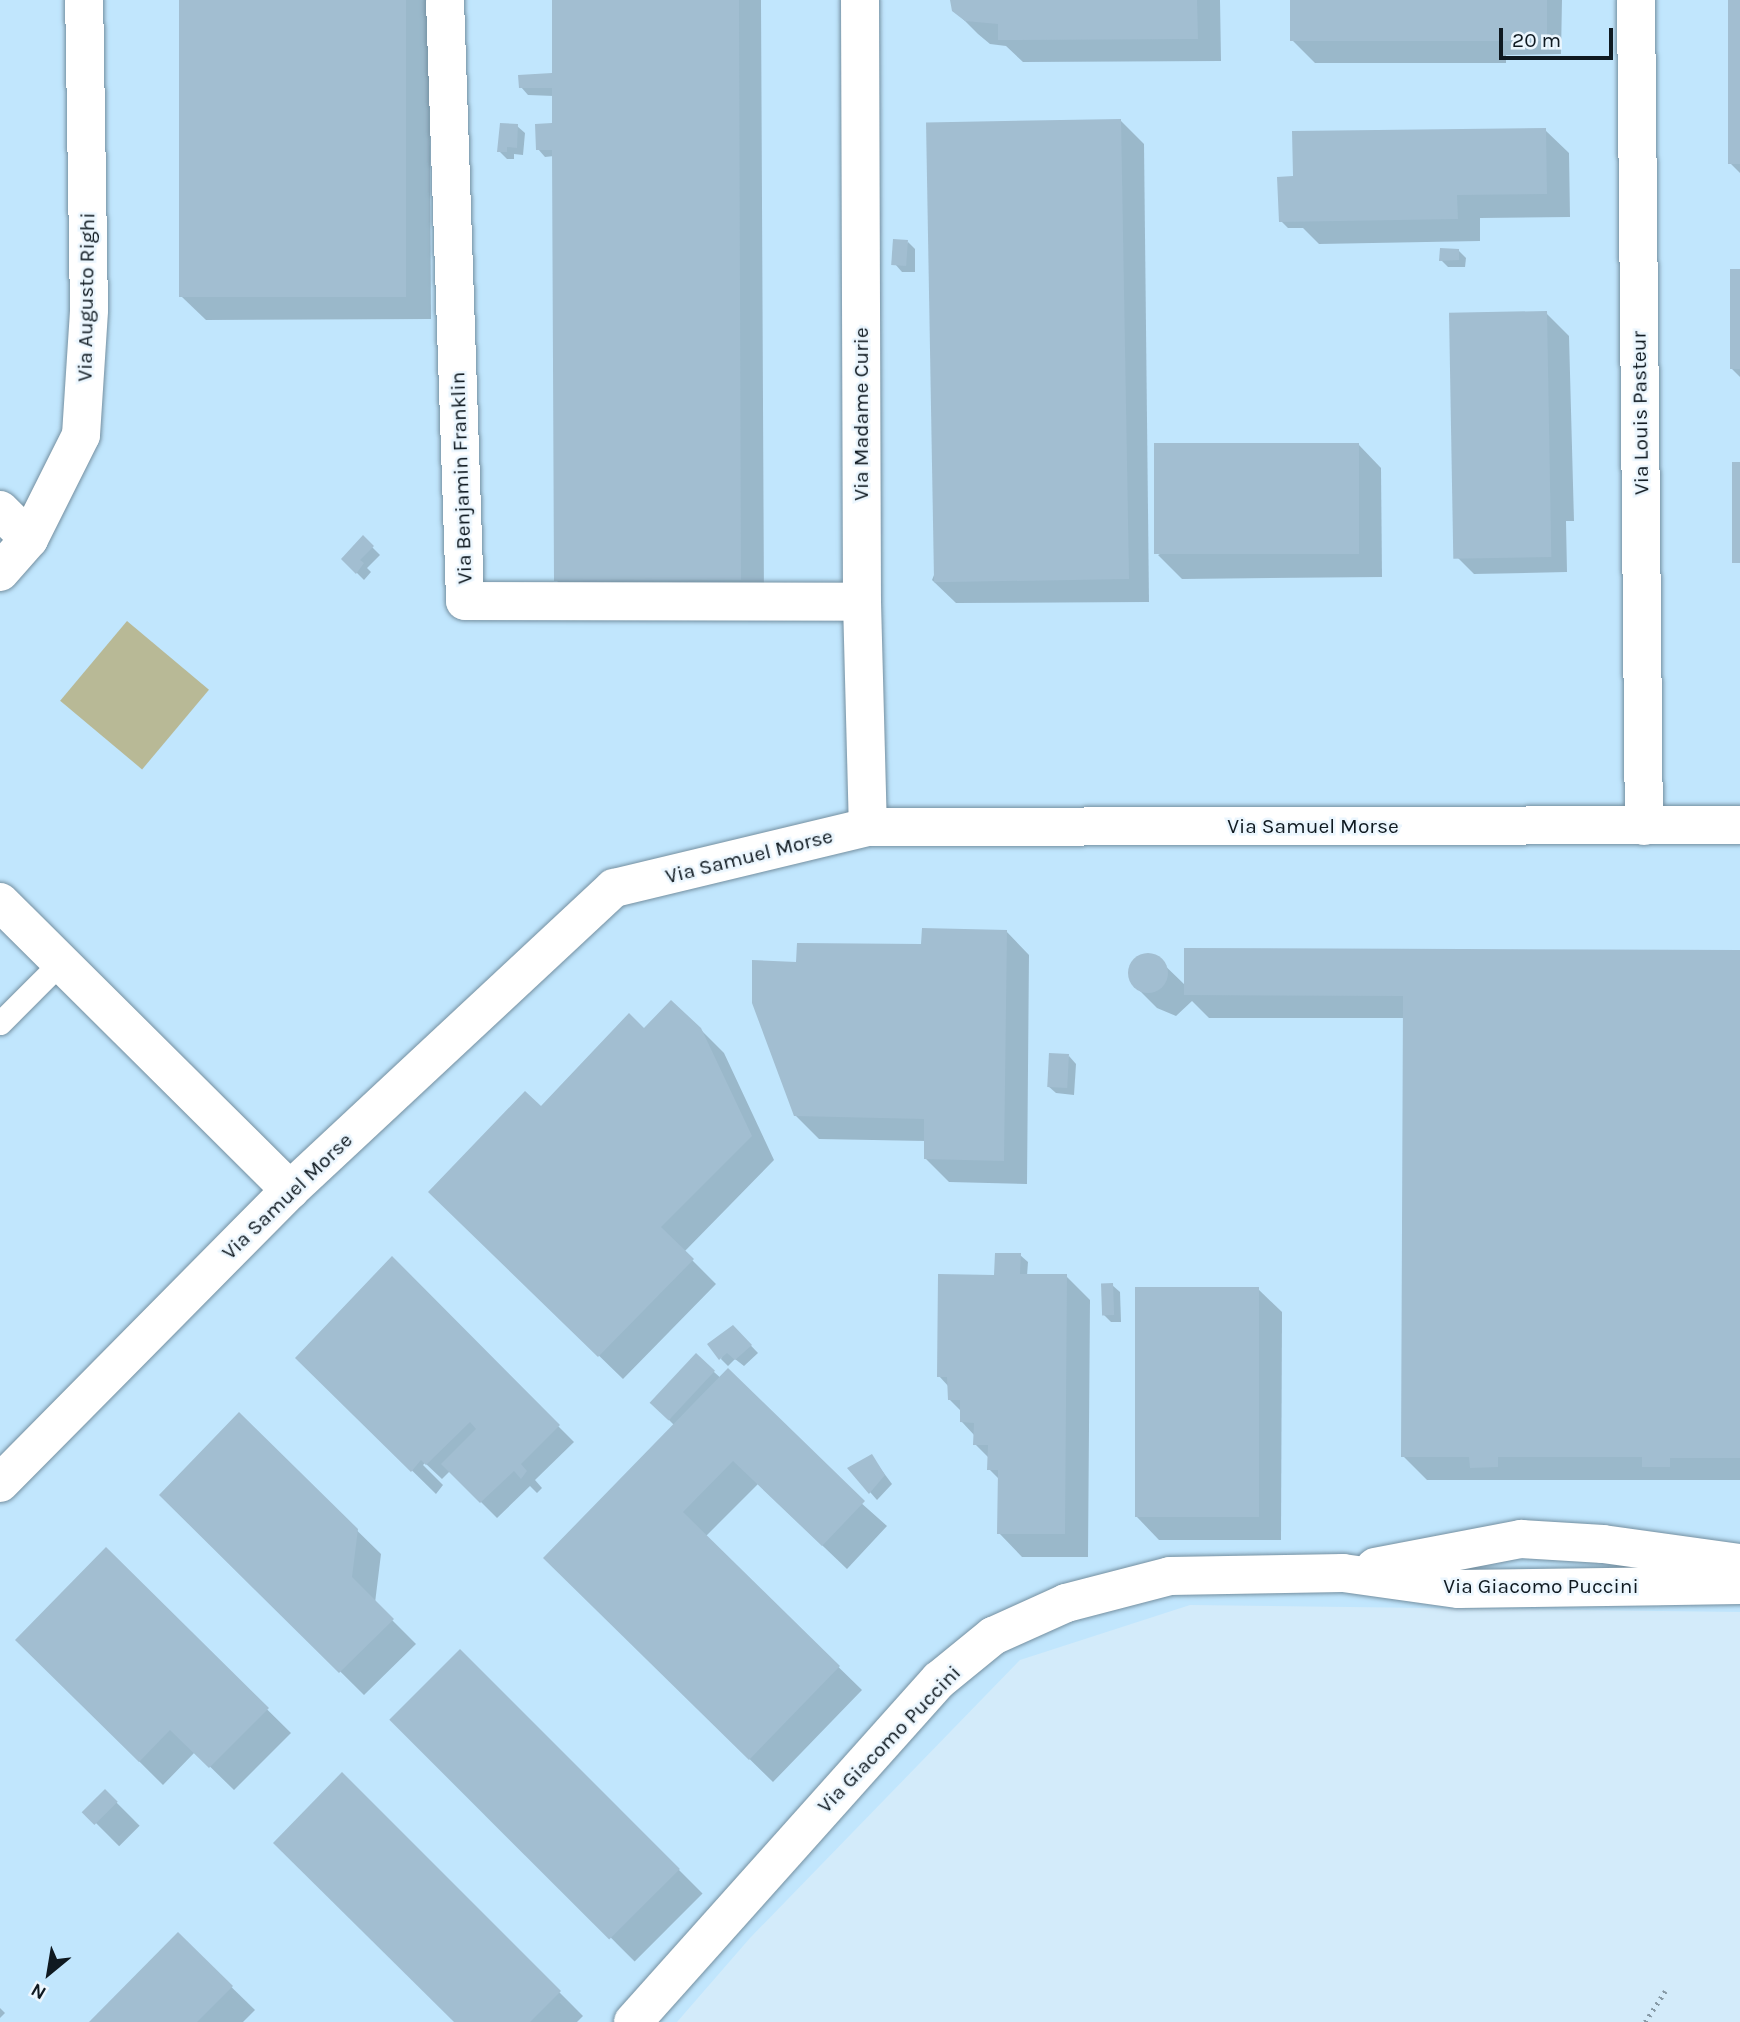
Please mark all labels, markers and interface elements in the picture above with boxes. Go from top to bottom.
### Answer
scale bar [1502,14,1616,58]
text: 20 m [1512,28,1561,52]
street label: Via Augusto Righi [72,212,100,382]
street label: Via Madame Curie [848,327,874,501]
street label: Via Louis Pasteur [1626,331,1654,495]
street label: Via Benjamin Franklin [445,371,477,585]
street label: Via Samuel Morse [1227,813,1399,839]
street label: Via Samuel Morse [663,823,835,889]
street label: Via Samuel Morse [217,1127,357,1265]
street label: Via Giacomo Puccini [1443,1573,1639,1599]
street label: Via Giacomo Puccini [812,1660,966,1818]
north arrow [14,1938,84,2008]
text: N [27,1978,50,2004]

